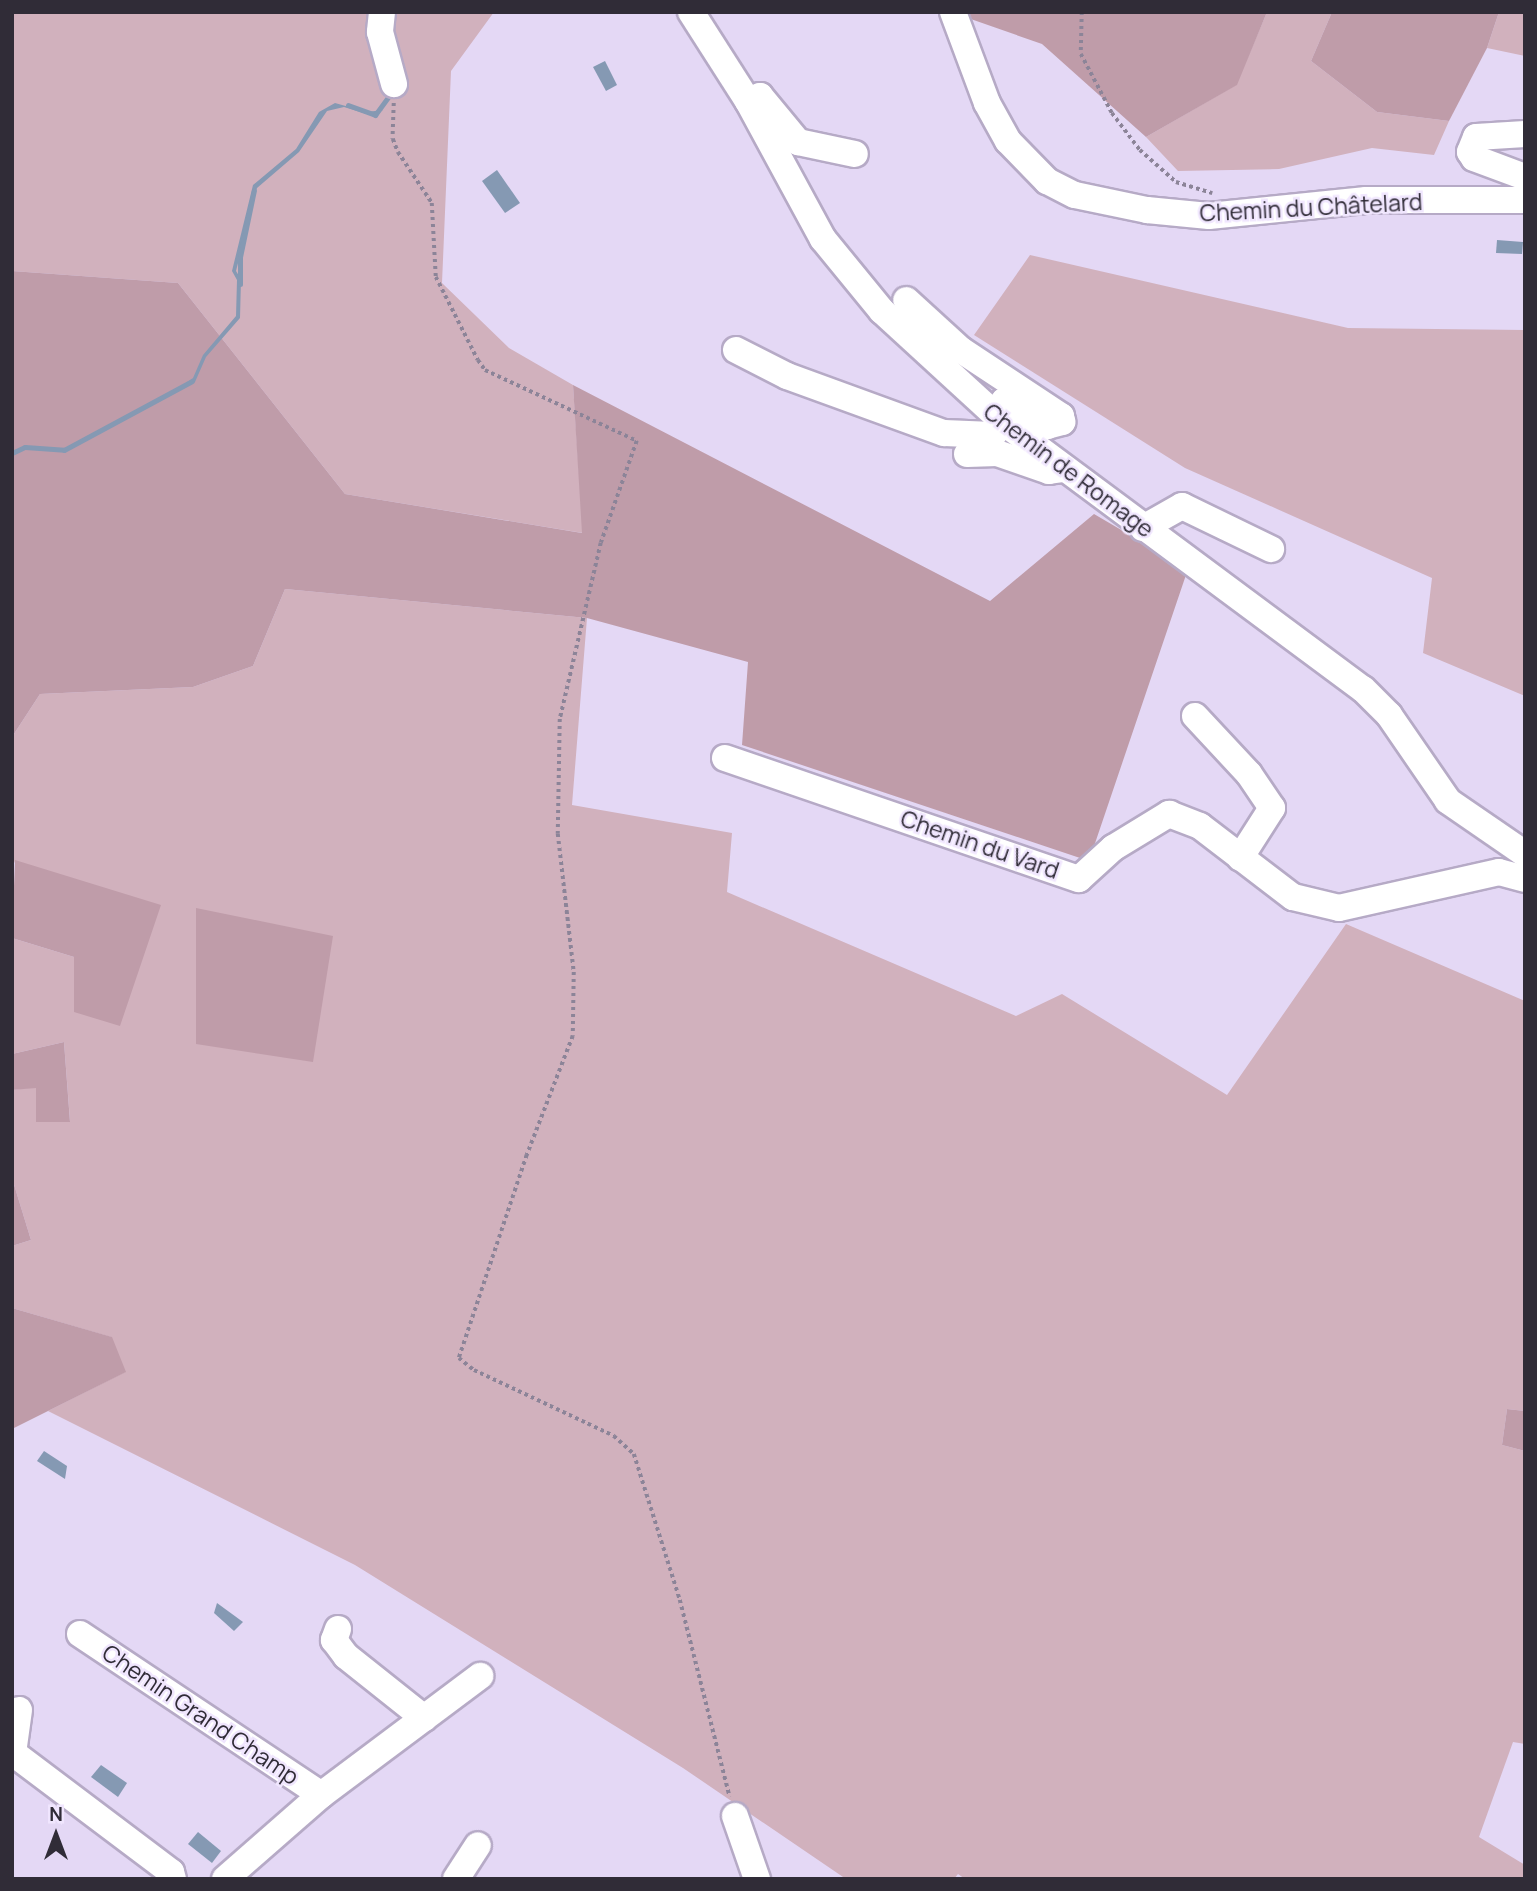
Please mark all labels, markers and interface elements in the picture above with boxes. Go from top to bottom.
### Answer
street label: Chemin du Châtelard [1199,187,1423,227]
street label: Chemin de Romage [979,397,1159,543]
street label: Chemin du Vard [897,804,1063,884]
street label: Chemin Grand Champ [98,1638,304,1790]
north arrow [21,1800,91,1870]
text: N [49,1801,63,1827]

